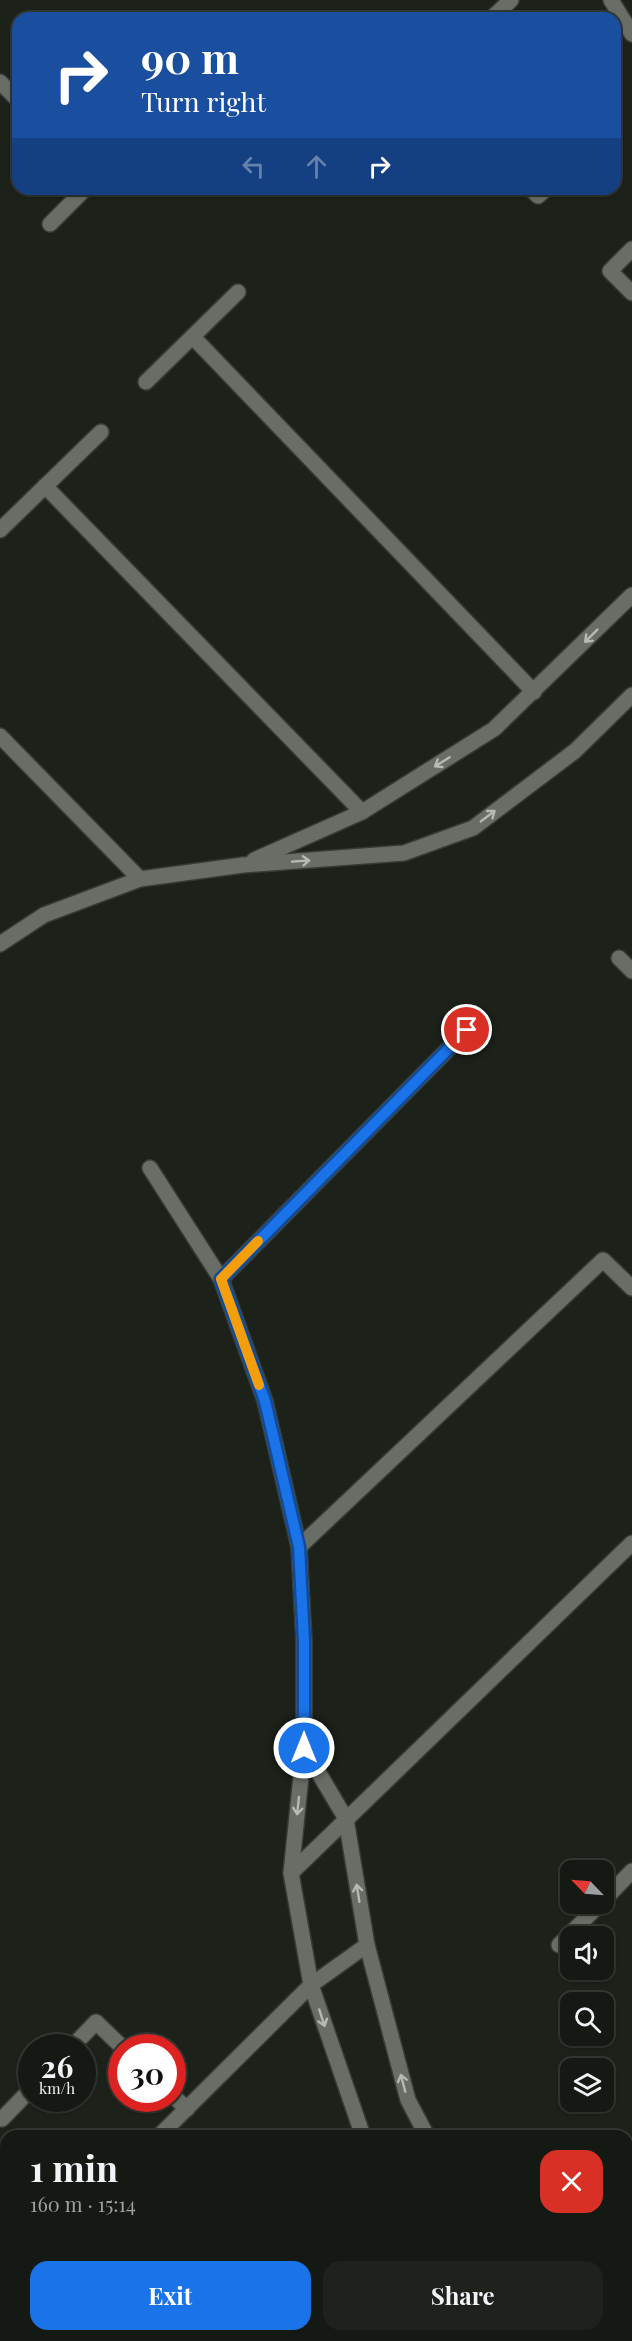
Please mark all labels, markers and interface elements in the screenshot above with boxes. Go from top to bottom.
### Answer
text: 90 m [141,29,239,85]
icon: right [42,36,120,114]
text: Turn right [141,83,266,119]
icon: left [237,150,270,183]
icon: ahead [300,150,333,183]
icon: right [363,150,396,183]
one-way arrow [583,629,598,644]
one-way arrow [434,756,451,768]
one-way arrow [479,810,495,823]
one-way arrow [291,855,311,866]
pin [441,1004,492,1055]
icon: arrive [450,1013,483,1046]
position arrow [272,1716,336,1780]
one-way arrow [292,1796,303,1816]
north arrow [560,1860,614,1914]
map controls [560,1860,614,2112]
one-way arrow [352,1884,363,1904]
button: sound [560,1926,614,1980]
button: search [560,1992,614,2046]
one-way arrow [317,2008,328,2027]
speed limit sign: 30 [108,2034,186,2112]
text: 26 [41,2046,73,2086]
button: layers [560,2058,614,2112]
one-way arrow [397,2074,409,2093]
text: km/h [39,2078,75,2098]
text: 1 min [30,2143,118,2191]
button: close [540,2150,603,2213]
text: 160 m · 15:14 [30,2190,136,2217]
button: Exit [30,2261,311,2330]
button: Share [323,2261,603,2330]

